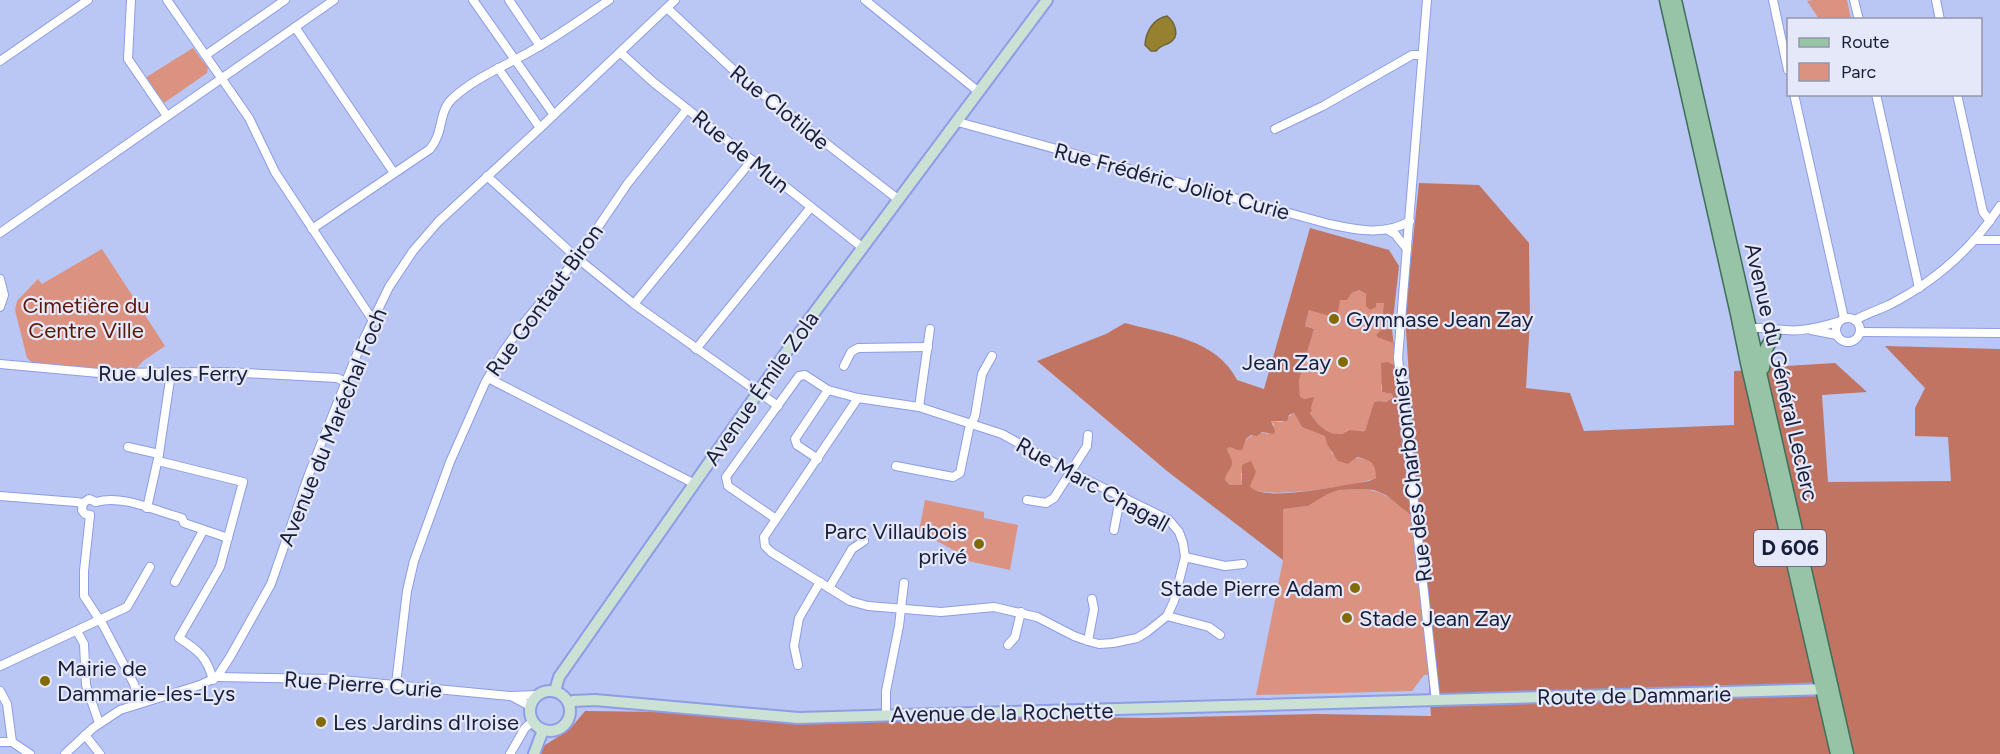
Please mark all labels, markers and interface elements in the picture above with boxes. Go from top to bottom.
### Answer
legend [1787,18,1982,96]
text: Route [1841,31,1890,53]
street label: Rue Clotilde [725,59,835,156]
text: Parc [1841,61,1877,83]
street label: Rue de Mun [687,104,795,199]
street label: Rue Frédéric Joliot Curie [1051,137,1293,226]
street label: Rue Gontaut Biron [480,219,609,382]
street label: Avenue du Général Leclerc [1739,240,1824,504]
park label: Cimetière du Centre Ville [22,292,150,344]
street label: Avenue du Maréchal Foch [272,304,393,550]
street label: Avenue Émile Zola [698,306,825,471]
place label: Gymnase Jean Zay [1346,306,1534,333]
marker: Gymnase Jean Zay [1327,312,1341,326]
place label: Jean Zay [1242,349,1331,376]
marker: Jean Zay [1336,355,1350,369]
street label: Rue Jules Ferry [98,360,248,387]
street label: Rue des Charbonniers [1385,366,1438,584]
street label: Rue Marc Chagall [1011,431,1174,538]
place label: Parc Villaubois privé [824,518,967,570]
road number: D 606 [1754,530,1826,566]
marker: Parc Villaubois privé [972,537,986,551]
place label: Stade Pierre Adam [1160,575,1343,602]
marker: Stade Pierre Adam [1348,581,1362,595]
place label: Stade Jean Zay [1359,605,1512,632]
marker: Stade Jean Zay [1340,611,1354,625]
place label: Mairie de Dammarie-les-Lys [57,655,235,707]
street label: Rue Pierre Curie [283,666,443,703]
marker: Mairie de Dammarie-les-Lys [38,674,52,688]
street label: Route de Dammarie [1537,680,1731,711]
street label: Avenue de la Rochette [890,697,1114,728]
place label: Les Jardins d'Iroise [333,709,519,736]
marker: Les Jardins d'Iroise [314,715,328,729]

